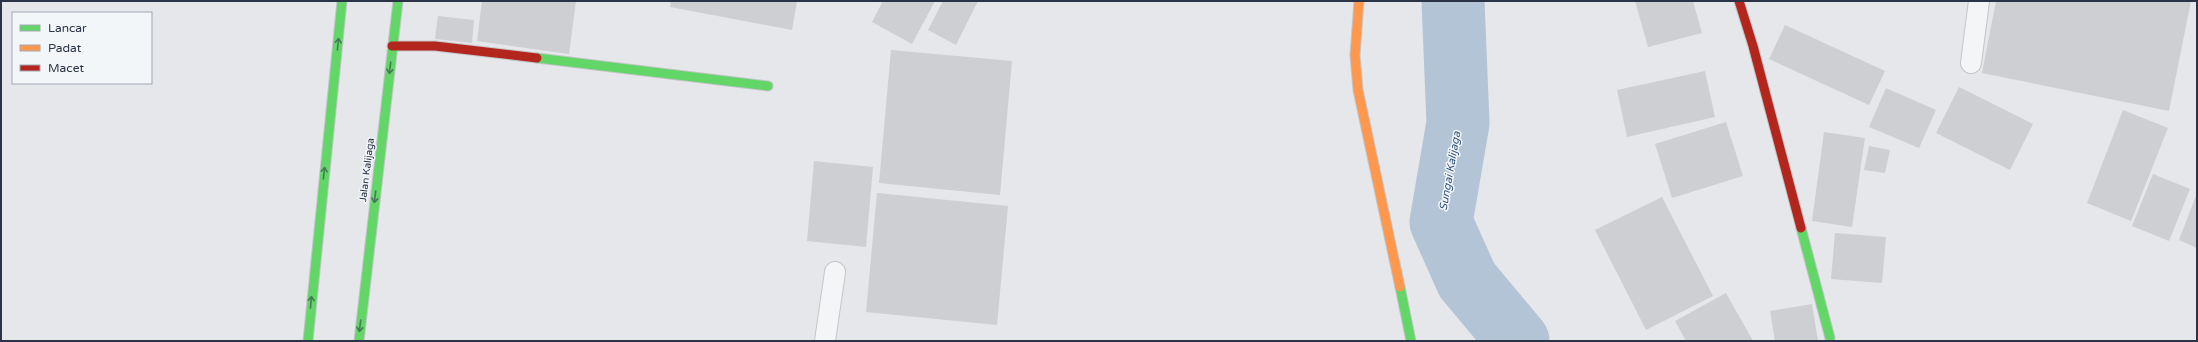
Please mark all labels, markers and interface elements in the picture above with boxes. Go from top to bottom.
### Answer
legend [12,12,152,84]
text: Lancar [48,21,87,35]
one-way arrow [334,37,342,50]
text: Padat [48,41,82,55]
text: Macet [48,61,84,75]
one-way arrow [386,61,394,74]
water label: Sungai Kalijaga [1437,130,1463,211]
street label: Jalan Kalijaga [357,137,377,203]
one-way arrow [320,167,328,180]
one-way arrow [371,190,379,203]
one-way arrow [307,296,315,309]
one-way arrow [357,319,364,332]

